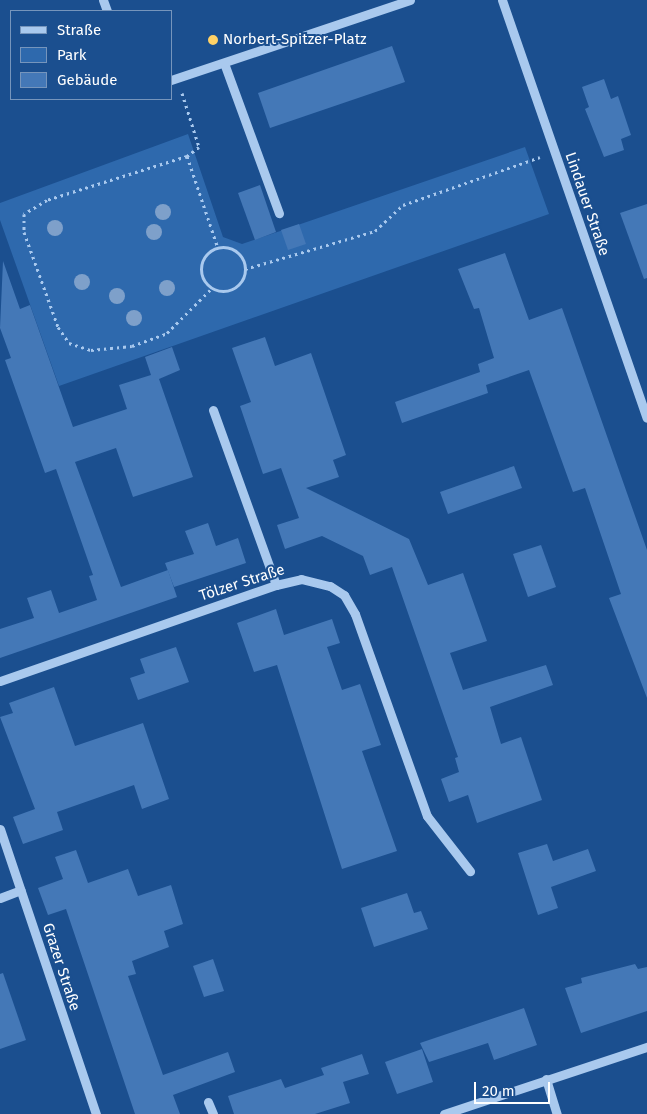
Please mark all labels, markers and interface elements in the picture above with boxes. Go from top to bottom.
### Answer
legend [10,10,172,100]
text: Straße [57,21,101,39]
place label: Norbert-Spitzer-Platz [223,31,367,49]
marker: Norbert-Spitzer-Platz [207,34,219,46]
text: Park [57,46,87,64]
text: Gebäude [57,71,117,89]
street label: Lindauer Straße [561,150,613,258]
street label: Tölzer Straße [197,561,287,605]
street label: Grazer Straße [38,921,84,1013]
scale bar [477,1072,553,1104]
text: 20 m [482,1082,515,1100]

